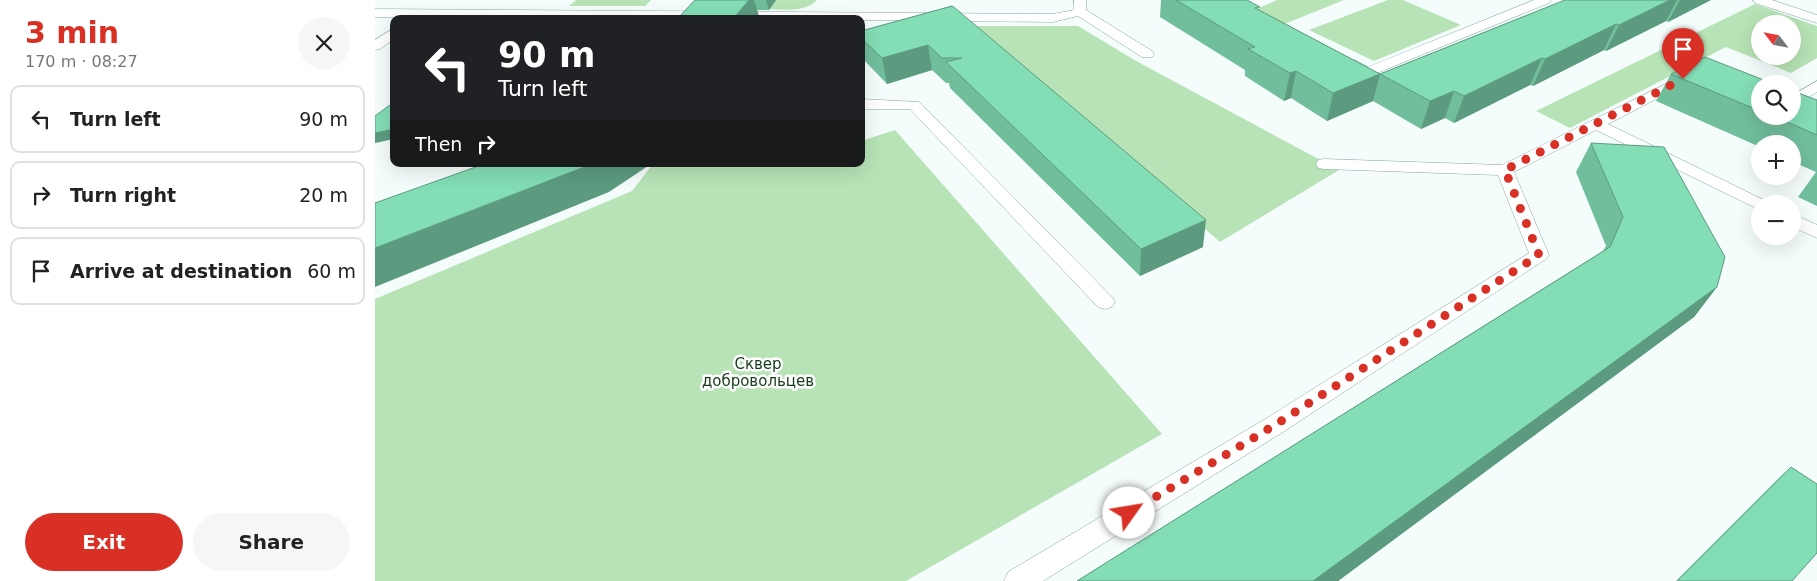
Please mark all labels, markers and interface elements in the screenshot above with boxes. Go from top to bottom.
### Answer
text: 3 min [25,15,119,50]
north arrow [1751,15,1801,65]
map controls [1751,15,1801,245]
button: close [298,17,350,69]
pin [1662,28,1704,79]
icon: left [415,35,480,100]
text: 90 m [498,35,595,75]
icon: arrive [1669,35,1697,63]
text: 170 m · 08:27 [25,52,138,71]
button: search [1751,75,1801,125]
text: Turn left [498,76,587,101]
icon: left [27,105,55,133]
text: Turn left [70,108,161,130]
text: 90 m [299,108,348,130]
icon: right [472,130,500,158]
text: Then [415,133,462,155]
button: + [1751,135,1801,185]
icon: right [27,181,55,209]
text: Turn right [70,184,176,206]
text: 20 m [299,184,348,206]
button: − [1751,195,1801,245]
icon: arrive [27,257,55,285]
text: Arrive at destination [70,260,292,282]
text: 60 m [307,260,356,282]
park label: Сквер добровольцев [702,355,814,390]
position arrow [1102,486,1154,538]
button: Exit [25,513,183,571]
button: Share [193,513,350,571]

